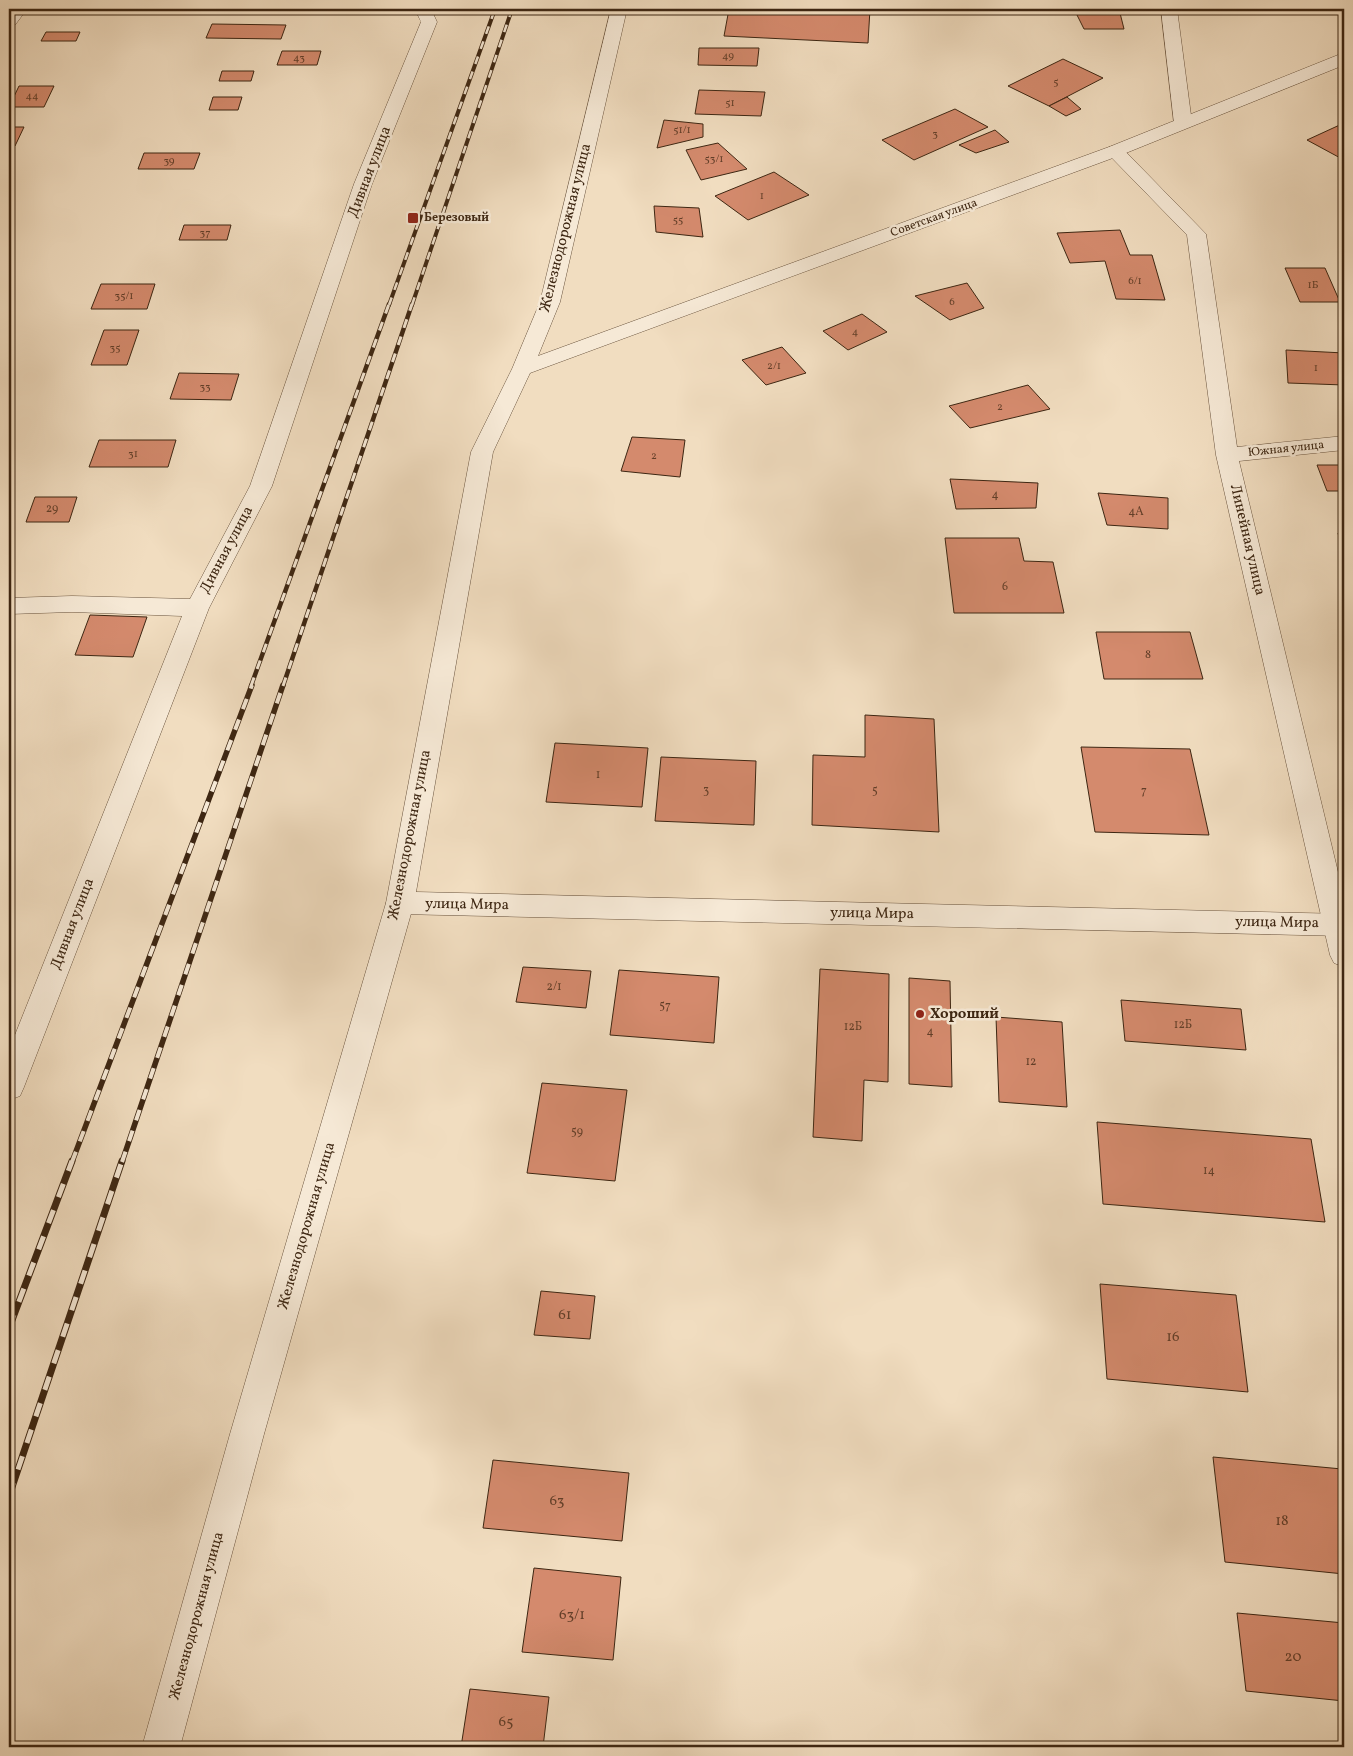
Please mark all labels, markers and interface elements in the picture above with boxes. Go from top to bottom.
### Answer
house number: 49 [722,49,734,64]
house number: 43 [293,51,305,66]
house number: 5 [1053,75,1059,90]
house number: 44 [25,89,39,104]
house number: 51 [725,96,735,111]
street label: Дивная улица [343,123,397,221]
house number: 51/1 [673,123,691,138]
house number: 3 [932,127,938,142]
street label: Железнодорожная улица [535,141,597,315]
house number: 53/1 [705,152,723,167]
house number: 39 [163,154,175,169]
house number: 1 [760,189,764,204]
street label: Советская улица [888,195,980,241]
place label: Березовый [424,210,489,226]
marker: Березовый [406,211,420,225]
house number: 55 [673,213,683,228]
house number: 37 [200,226,210,241]
house number: 6/1 [1128,274,1142,289]
house number: 1Б [1307,278,1319,293]
house number: 35/1 [115,289,133,304]
house number: 6 [949,295,955,310]
house number: 4 [852,325,859,340]
house number: 35 [110,341,120,356]
house number: 2/1 [767,359,781,374]
house number: 1 [1314,361,1318,376]
house number: 33 [199,380,211,395]
house number: 2 [997,400,1003,415]
street label: Южная улица [1247,437,1325,461]
house number: 31 [128,447,138,462]
house number: 2 [651,449,657,464]
street label: Линейная улица [1224,482,1270,598]
house number: 4 [991,487,999,503]
house number: 29 [46,501,58,517]
street label: Дивная улица [195,503,259,597]
house number: 4А [1128,504,1144,520]
house number: 6 [1002,579,1008,595]
house number: 8 [1145,647,1151,663]
street label: Железнодорожная улица [383,748,437,922]
house number: 1 [596,767,600,783]
house number: 3 [703,783,709,799]
house number: 5 [872,783,878,799]
house number: 7 [1141,783,1147,799]
street label: Дивная улица [46,875,100,973]
street label: улица Мира [425,894,509,916]
street label: улица Мира [830,903,914,925]
street label: улица Мира [1235,912,1319,934]
house number: 2/1 [546,979,562,995]
house number: 57 [659,998,671,1014]
place label: Хороший [930,1004,999,1025]
marker: Хороший [914,1008,926,1020]
house number: 12Б [1174,1017,1192,1033]
house number: 12Б [844,1019,862,1035]
house number: 4 [926,1024,934,1040]
house number: 12 [1025,1054,1037,1070]
house number: 59 [571,1124,583,1140]
street label: Железнодорожная улица [273,1140,341,1312]
house number: 14 [1203,1163,1215,1179]
house number: 61 [558,1305,572,1326]
house number: 16 [1166,1327,1180,1348]
house number: 63 [549,1491,565,1512]
house number: 18 [1275,1511,1289,1532]
street label: Железнодорожная улица [164,1530,230,1702]
house number: 63/1 [559,1605,585,1626]
house number: 20 [1285,1647,1301,1668]
house number: 65 [499,1712,513,1733]

